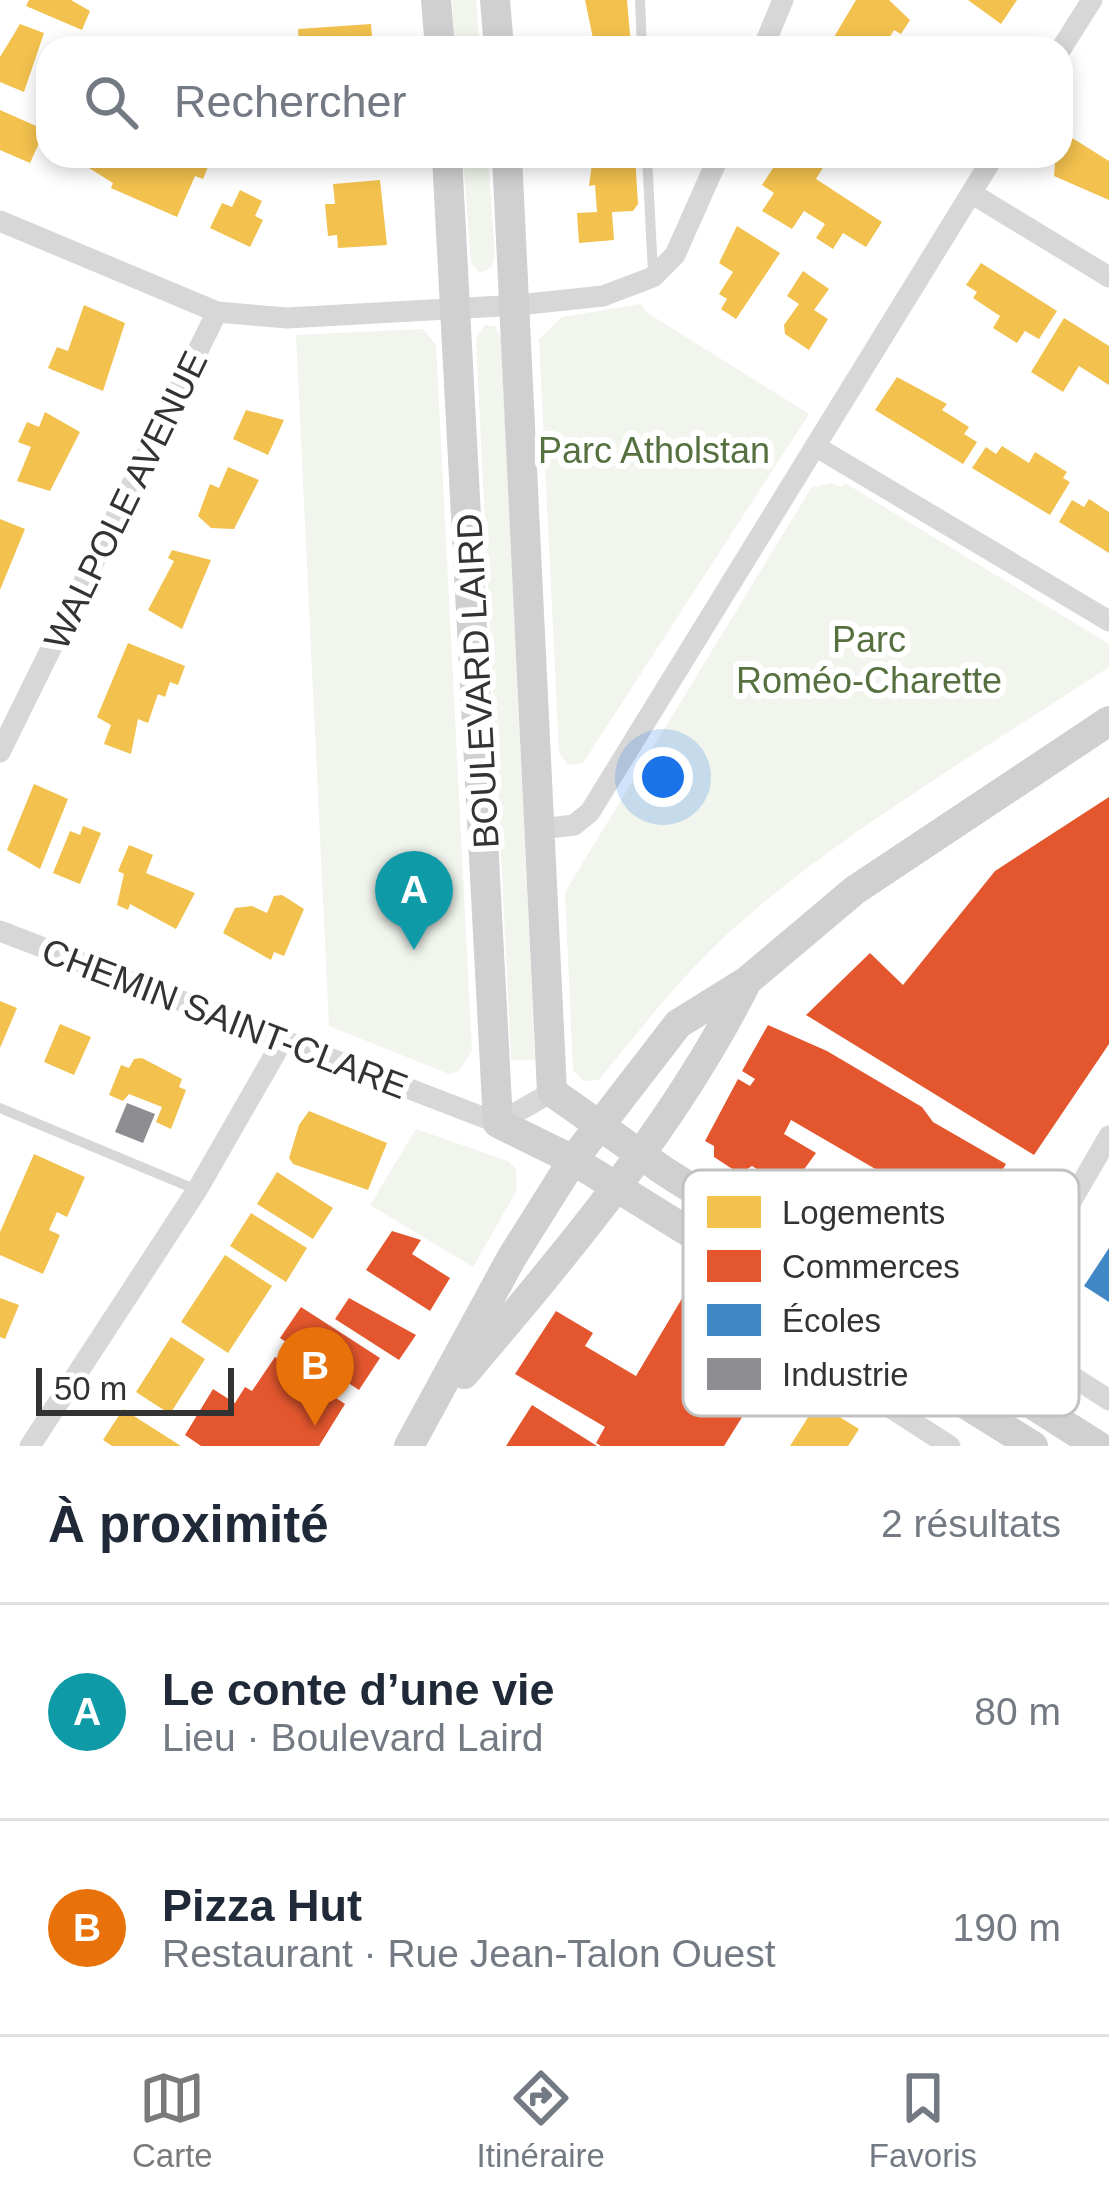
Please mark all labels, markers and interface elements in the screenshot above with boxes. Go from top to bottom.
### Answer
search box [36,36,1073,168]
icon: search [78,69,144,135]
text: Rechercher [174,76,407,127]
street label: WALPOLE AVENUE [36,345,215,656]
park label: Parc Atholstan [538,430,770,471]
street label: BOULEVARD LAIRD [448,512,507,850]
park label: Parc Roméo-Charette [736,619,1002,701]
your location [633,747,693,807]
pin: A [375,851,453,950]
street label: CHEMIN SAINT-CLARE [36,930,413,1107]
legend [683,1170,1079,1416]
text: Logements [782,1194,945,1231]
text: Commerces [782,1248,960,1285]
text: Écoles [782,1302,881,1339]
pin: B [276,1327,354,1426]
text: Industrie [782,1356,909,1393]
scale bar [36,1362,234,1415]
text: 50 m [54,1370,127,1407]
text: À proximité [48,1496,329,1553]
text: 2 résultats [881,1502,1061,1545]
text: Le conte d’une vie [162,1664,555,1715]
text: A [73,1690,101,1733]
text: 80 m [974,1690,1061,1733]
text: Lieu · Boulevard Laird [162,1716,544,1759]
text: Pizza Hut [162,1880,362,1931]
text: B [73,1906,101,1949]
text: 190 m [953,1906,1061,1949]
text: Restaurant · Rue Jean-Talon Ouest [162,1932,776,1975]
tab: Carte [132,2065,213,2175]
tab: Itinéraire [477,2065,605,2175]
tab: Favoris [869,2065,977,2175]

